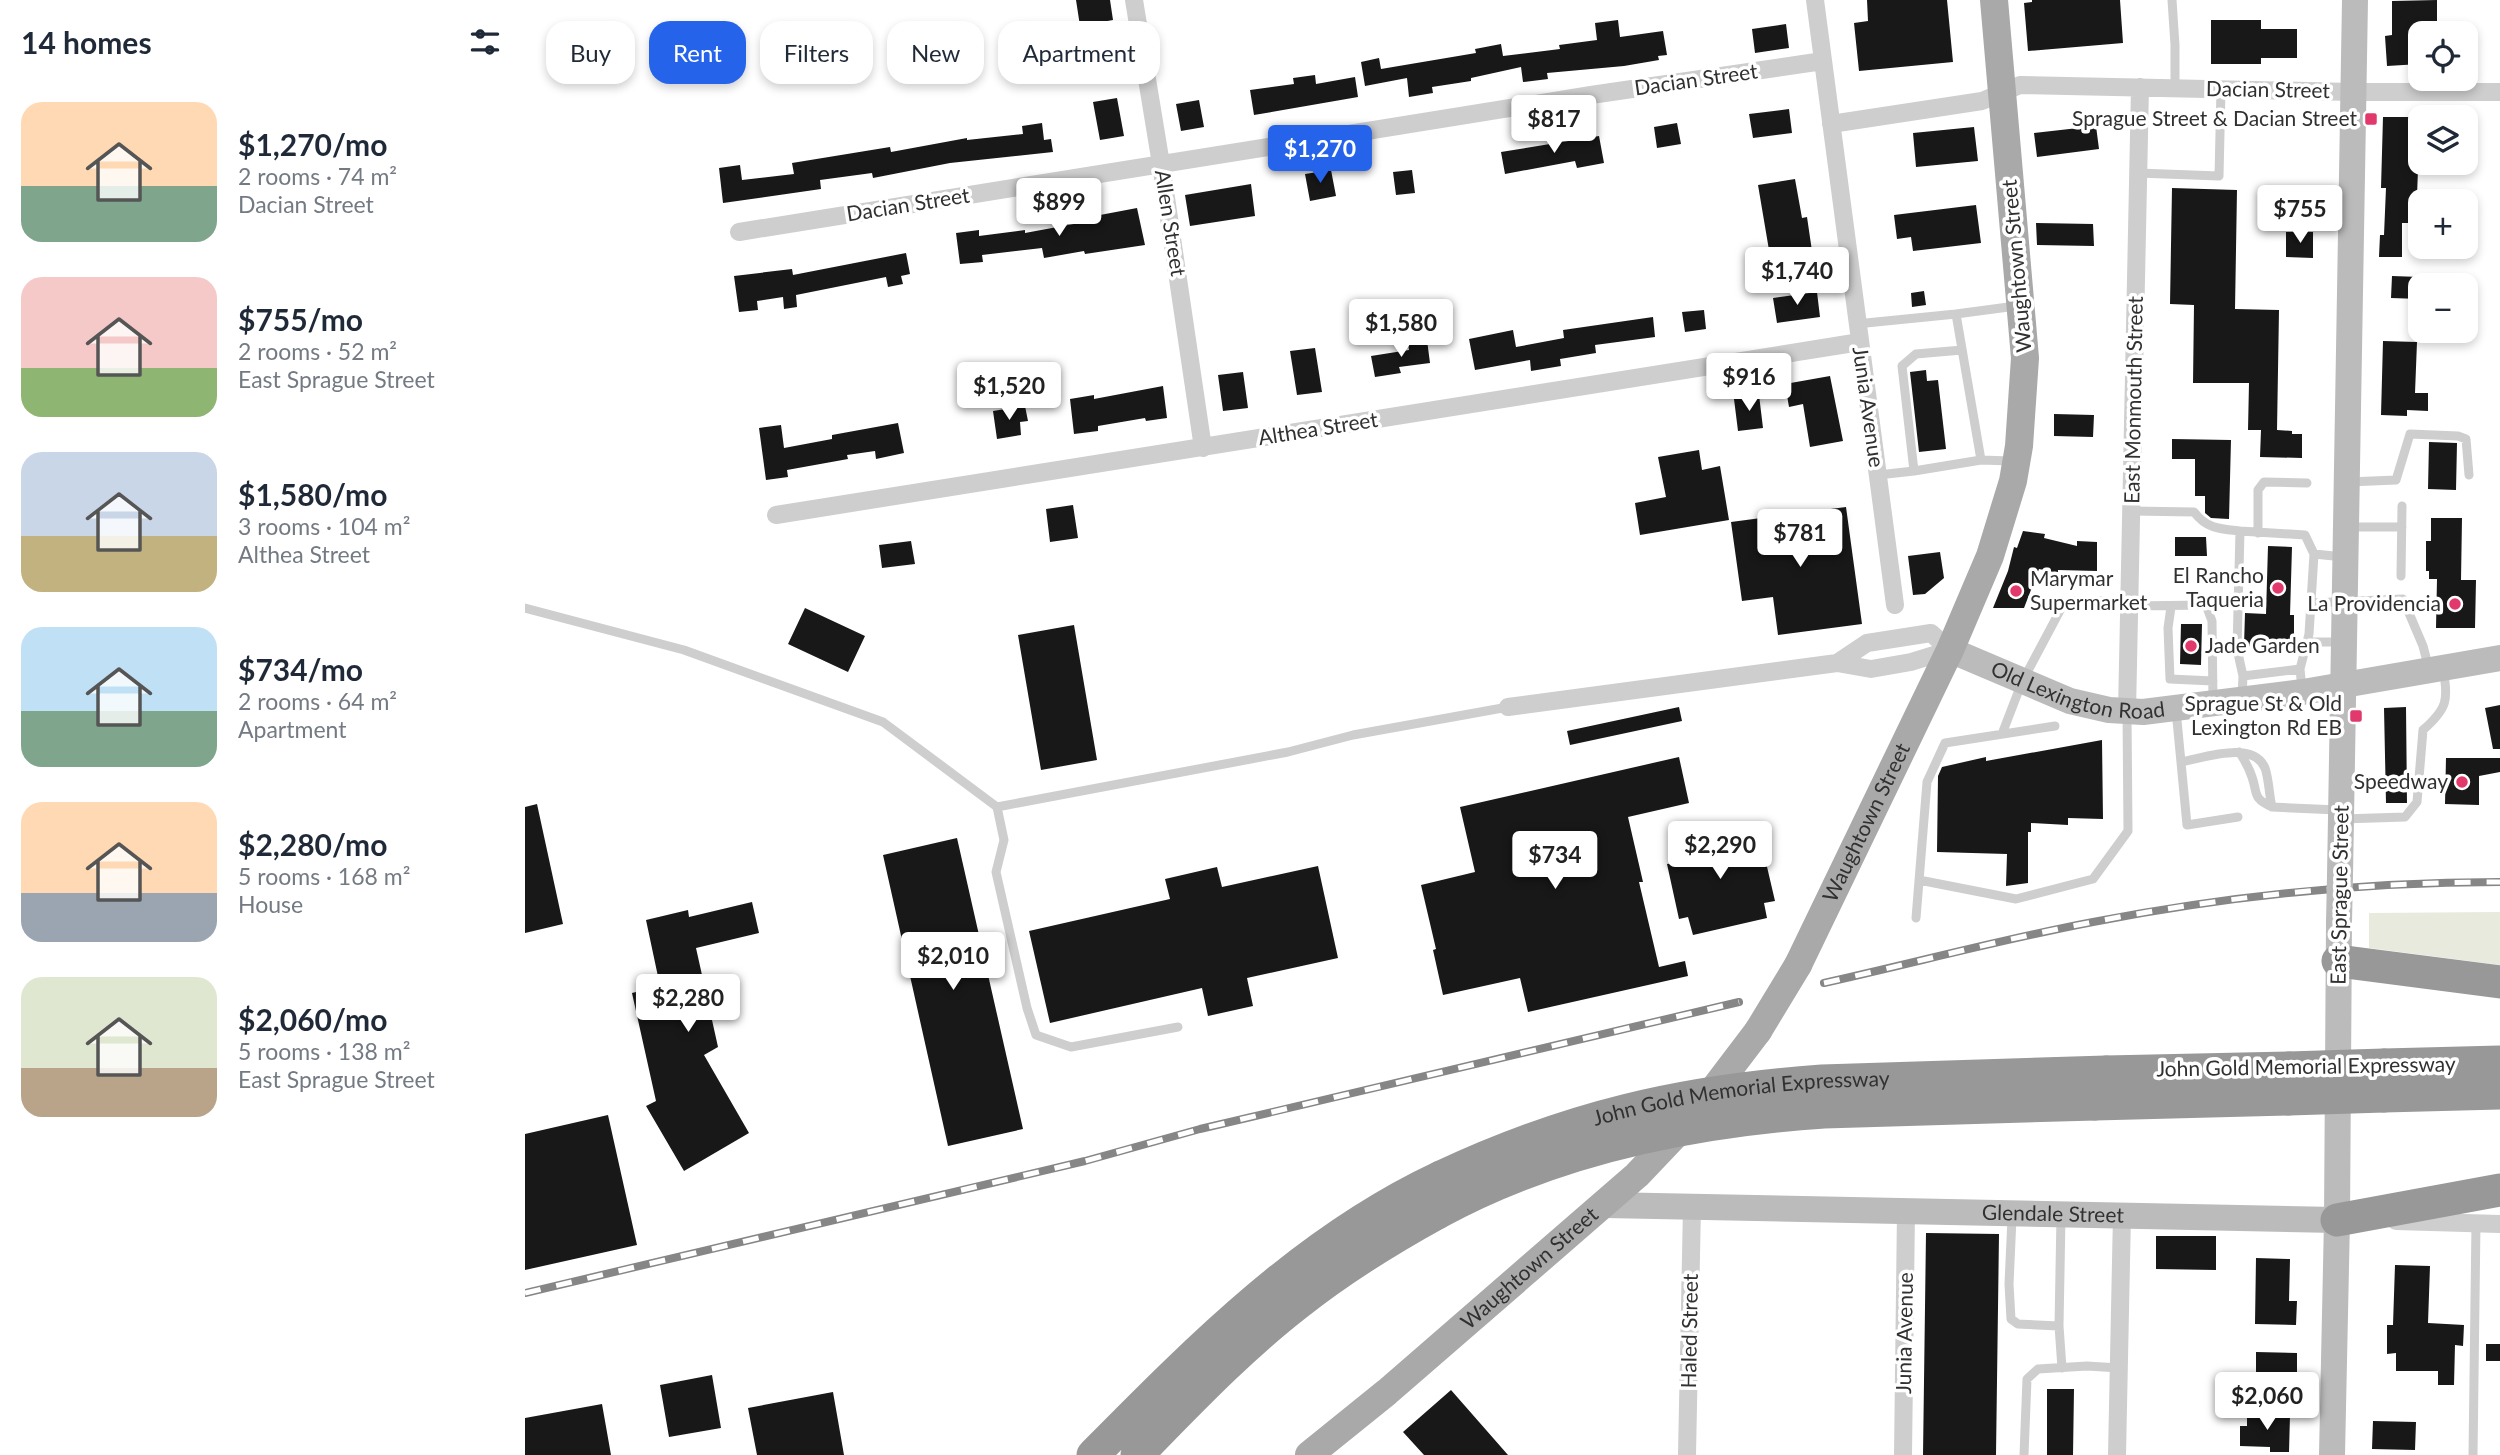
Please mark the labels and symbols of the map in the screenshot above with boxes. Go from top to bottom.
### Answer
street label: Dacian Street [1633,57,1759,100]
street label: Dacian Street [2206,75,2331,102]
pin: $817 [1513,96,1595,155]
place label: Sprague Street & Dacian Street [2072,105,2357,130]
marker: Sprague Street & Dacian Street [2363,111,2379,127]
pin: $1,270 [1263,125,1377,185]
street label: Allen Street [1151,168,1192,278]
pin: $899 [1018,178,1100,238]
street label: Waughtown Street [1995,178,2036,354]
street label: Dacian Street [845,181,971,226]
pin: $755 [2259,186,2341,245]
pin: $1,740 [1740,247,1854,307]
street label: East Monmouth Street [2118,295,2147,504]
pin: $1,580 [1344,300,1458,359]
street label: Junia Avenue [1849,345,1890,469]
pin: $916 [1708,354,1790,413]
pin: $1,520 [952,362,1066,422]
street label: Althea Street [1256,406,1380,449]
pin: $781 [1759,510,1841,569]
place label: El Rancho Taqueria [2173,562,2264,611]
place label: Marymar Supermarket [2030,565,2148,614]
marker: El Rancho Taqueria [2270,580,2286,596]
marker: Marymar Supermarket [2008,583,2024,599]
place label: La Providencia [2307,590,2441,615]
marker: La Providencia [2447,596,2463,612]
place label: Jade Garden [2205,632,2320,657]
marker: Jade Garden [2183,638,2199,654]
street label: Old Lexington Road [1988,655,2166,723]
place label: Sprague St & Old Lexington Rd EB [2185,690,2342,739]
marker: Sprague St & Old Lexington Rd EB [2348,708,2364,724]
street label: Waughtown Street [1816,738,1914,906]
place label: Speedway [2354,768,2448,793]
marker: Speedway [2454,774,2470,790]
street label: East Sprague Street [2324,804,2353,985]
pin: $2,290 [1663,822,1777,881]
pin: $734 [1514,832,1596,891]
pin: $2,010 [896,932,1010,992]
pin: $2,280 [631,974,745,1034]
street label: John Gold Memorial Expressway [2156,1050,2456,1081]
street label: John Gold Memorial Expressway [1590,1065,1890,1130]
street label: Glendale Street [1982,1199,2125,1227]
street label: Waughtown Street [1455,1201,1603,1333]
street label: Junia Avenue [1890,1272,1917,1394]
street label: Haled Street [1675,1273,1702,1389]
pin: $2,060 [2210,1372,2324,1432]

